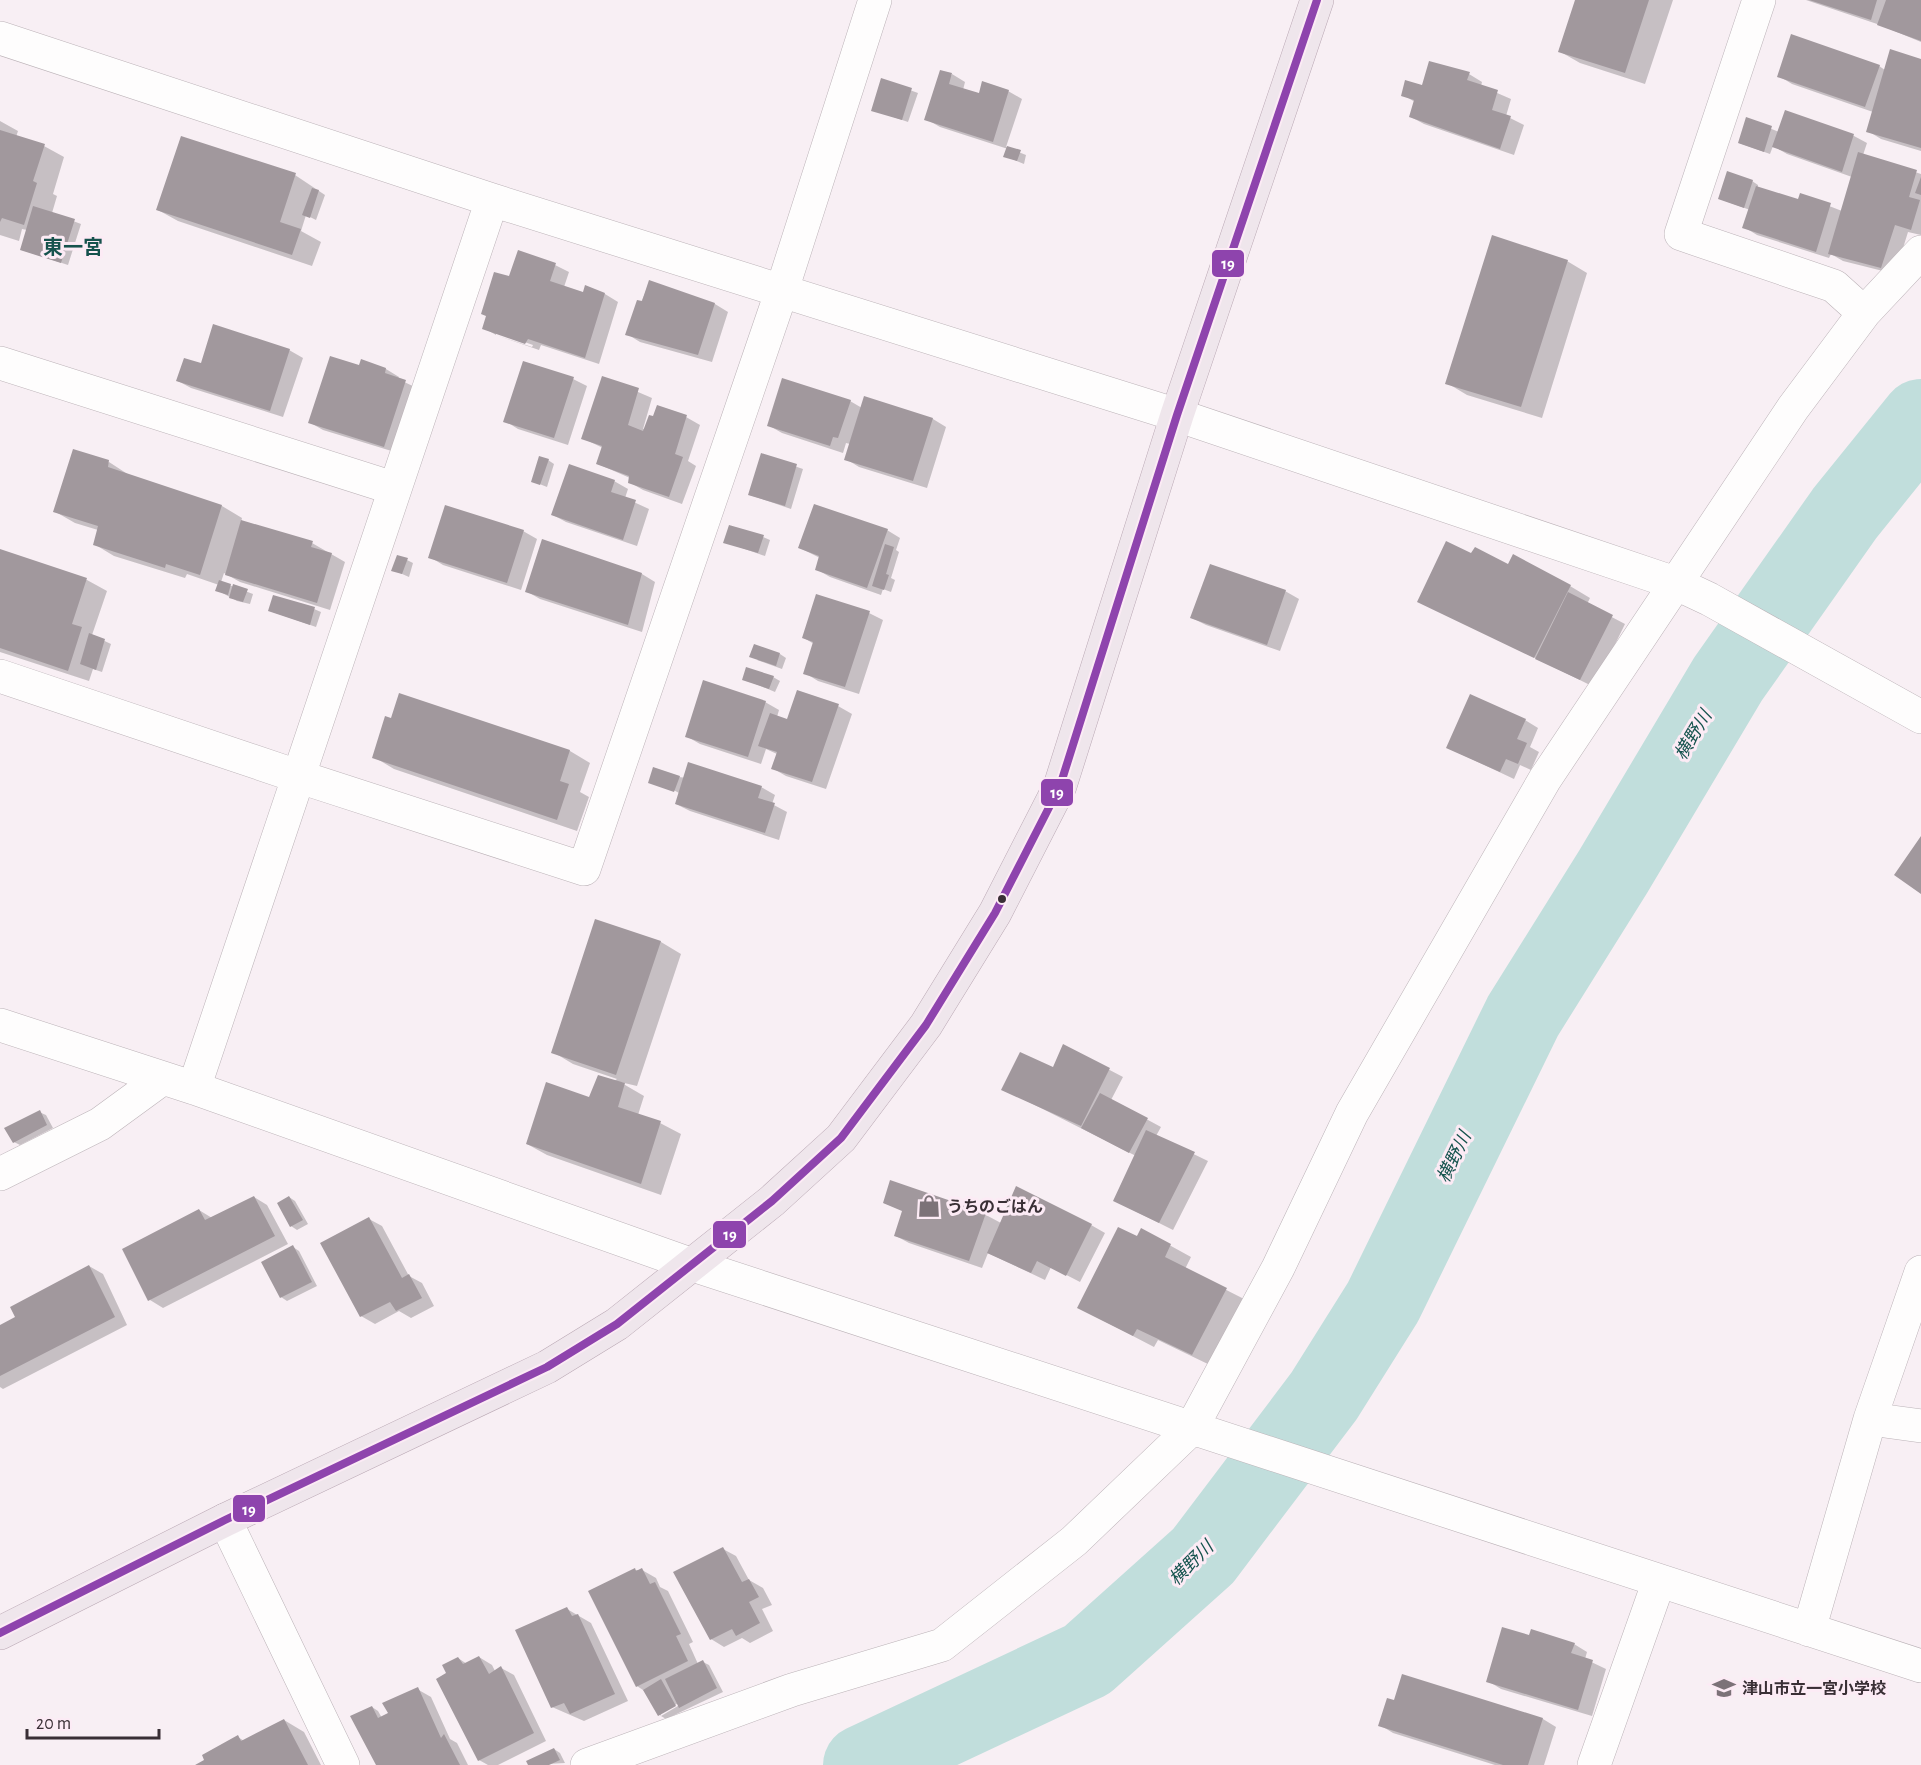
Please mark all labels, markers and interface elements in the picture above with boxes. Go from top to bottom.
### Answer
district label: 東一宮 [43,237,103,258]
line badge: 19 [1211,249,1245,278]
text: 19 [1221,256,1235,272]
water label: 横野川 [1671,705,1717,763]
line badge: 19 [1040,778,1074,807]
text: 19 [1050,785,1064,801]
unlabelled marker [996,893,1008,905]
water label: 横野川 [1433,1127,1476,1186]
shop icon: うちのごはん [916,1193,942,1219]
place label: うちのごはん [947,1198,1043,1215]
line badge: 19 [712,1220,747,1249]
text: 19 [723,1227,737,1243]
line badge: 19 [232,1494,266,1523]
text: 19 [242,1502,256,1518]
water label: 横野川 [1165,1535,1219,1589]
school or university icon: 津山市立一宮小学校 [1711,1675,1737,1701]
place label: 津山市立一宮小学校 [1742,1680,1886,1697]
scale bar [27,1702,159,1740]
text: 20 m [36,1715,71,1733]

